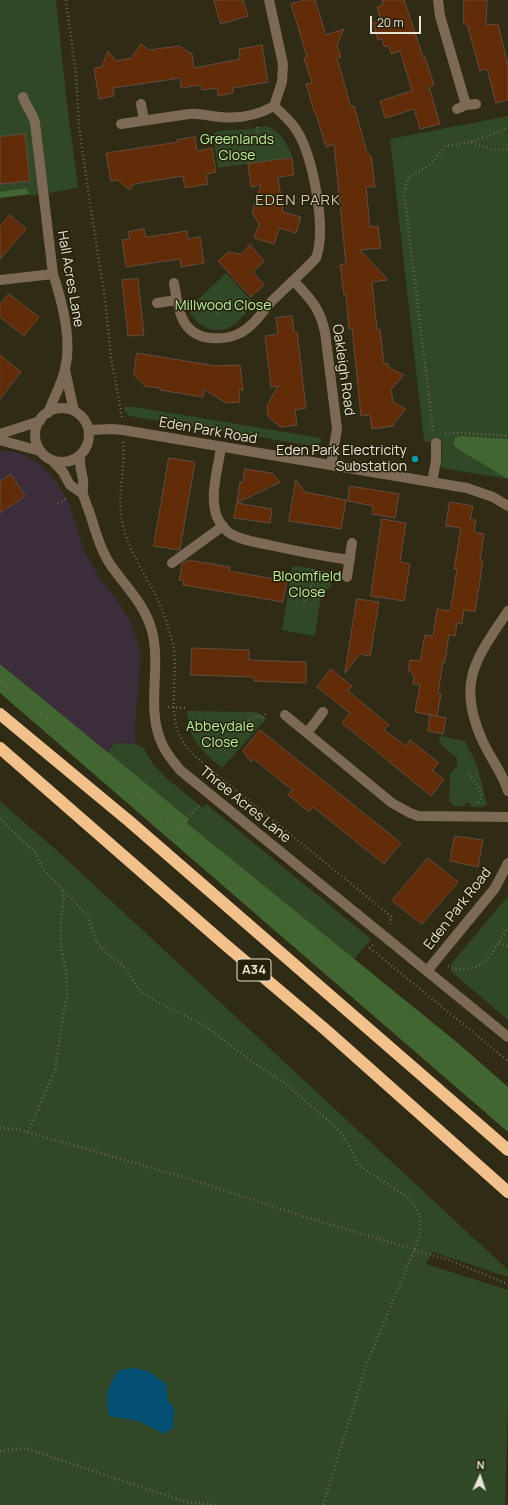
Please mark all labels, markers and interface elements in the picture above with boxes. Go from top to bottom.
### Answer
scale bar [372,8,423,34]
text: 20 m [377,14,404,31]
park label: Greenlands Close [200,132,274,164]
district label: EDEN PARK [255,192,341,210]
street label: Hall Acres Lane [53,229,87,329]
park label: Millwood Close [175,298,271,314]
street label: Oakleigh Road [328,323,358,417]
street label: Eden Park Road [158,414,258,448]
place label: Eden Park Electricity Substation [276,443,407,476]
marker: Eden Park Electricity Substation [410,454,420,464]
park label: Bloomfield Close [273,569,341,602]
park label: Abbeydale Close [186,719,254,752]
street label: Three Acres Lane [196,763,294,847]
street label: Eden Park Road [421,865,495,953]
road number: A34 [237,959,271,981]
north arrow [460,1457,500,1497]
text: N [476,1457,485,1472]

